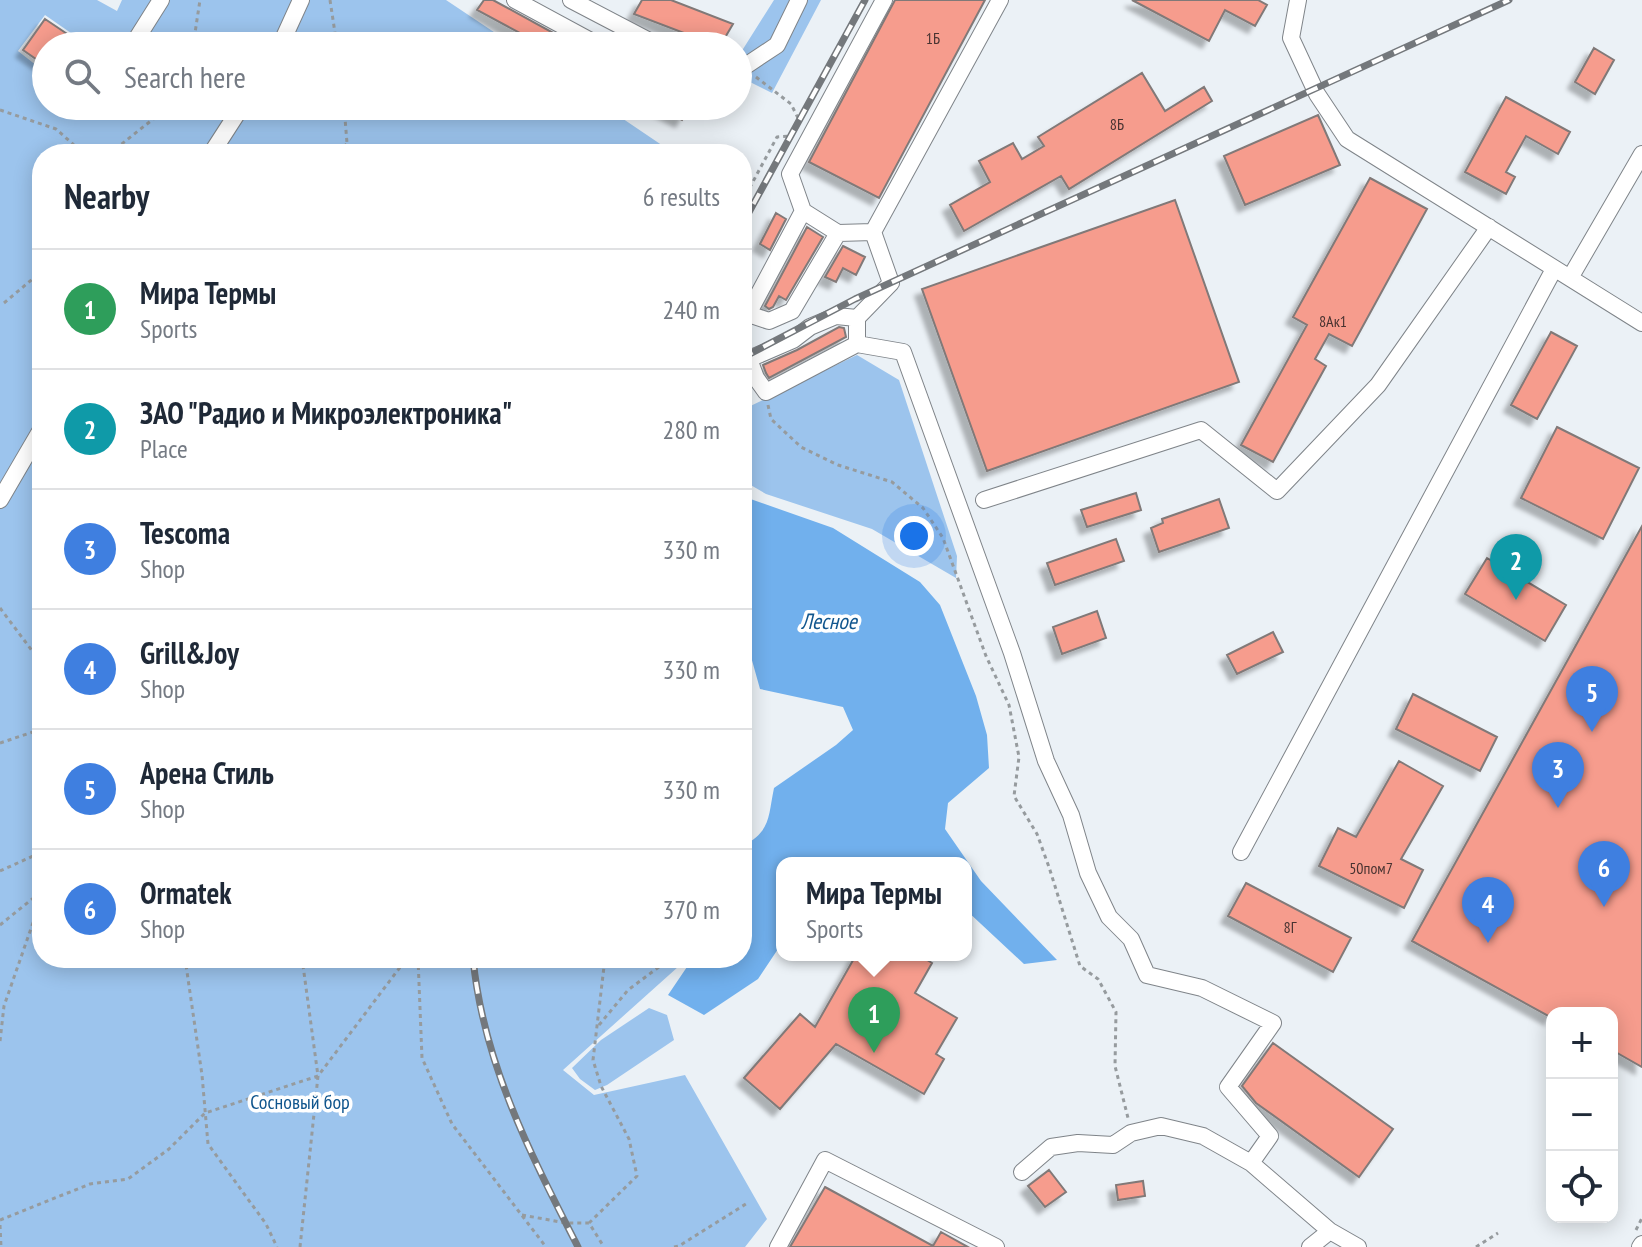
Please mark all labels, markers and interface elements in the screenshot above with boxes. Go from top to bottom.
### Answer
house number: 1Б [926,28,940,48]
search box [32,32,752,120]
icon: search [60,54,104,98]
text: Search here [124,57,246,96]
house number: 8Б [1110,114,1124,134]
text: Nearby [64,174,149,218]
text: 6 results [643,180,720,213]
text: Мира Термы [140,273,276,312]
text: 1 [84,293,96,326]
text: 240 m [662,293,720,326]
house number: 8Ак1 [1319,311,1347,331]
text: Sports [140,312,197,345]
text: ЗАО "Радио и Микроэлектроника" [140,393,512,432]
text: 2 [84,413,96,446]
text: 280 m [662,413,720,446]
text: Place [140,432,188,465]
text: Tescoma [140,513,230,552]
your location [894,516,934,556]
text: 3 [84,533,96,566]
text: 330 m [662,533,720,566]
pin: 2 [1490,534,1542,600]
text: Shop [140,552,185,585]
water label: Лесное [800,607,859,635]
text: Grill&Joy [140,633,239,672]
text: 4 [84,653,96,686]
text: 330 m [662,653,720,686]
pin: 5 [1566,666,1618,732]
text: Shop [140,672,185,705]
pin: 3 [1532,742,1584,808]
text: Арена Стиль [140,753,274,792]
text: 5 [84,773,96,806]
text: 330 m [662,773,720,806]
text: Shop [140,792,185,825]
pin: 6 [1578,841,1630,907]
popup [776,857,972,961]
house number: 50пом7 [1349,858,1393,878]
text: Ormatek [140,873,232,912]
text: Мира Термы [806,873,942,912]
pin: 4 [1462,877,1514,943]
text: 6 [84,893,96,926]
text: 370 m [662,893,720,926]
text: Shop [140,912,185,945]
text: Sports [806,912,863,945]
house number: 8Г [1284,917,1297,937]
pin: 1 [848,987,900,1053]
map controls [1546,1007,1618,1223]
button: + [1546,1007,1618,1079]
button: − [1546,1079,1618,1151]
park label: Сосновый бор [250,1089,350,1115]
button: locate [1546,1151,1618,1223]

